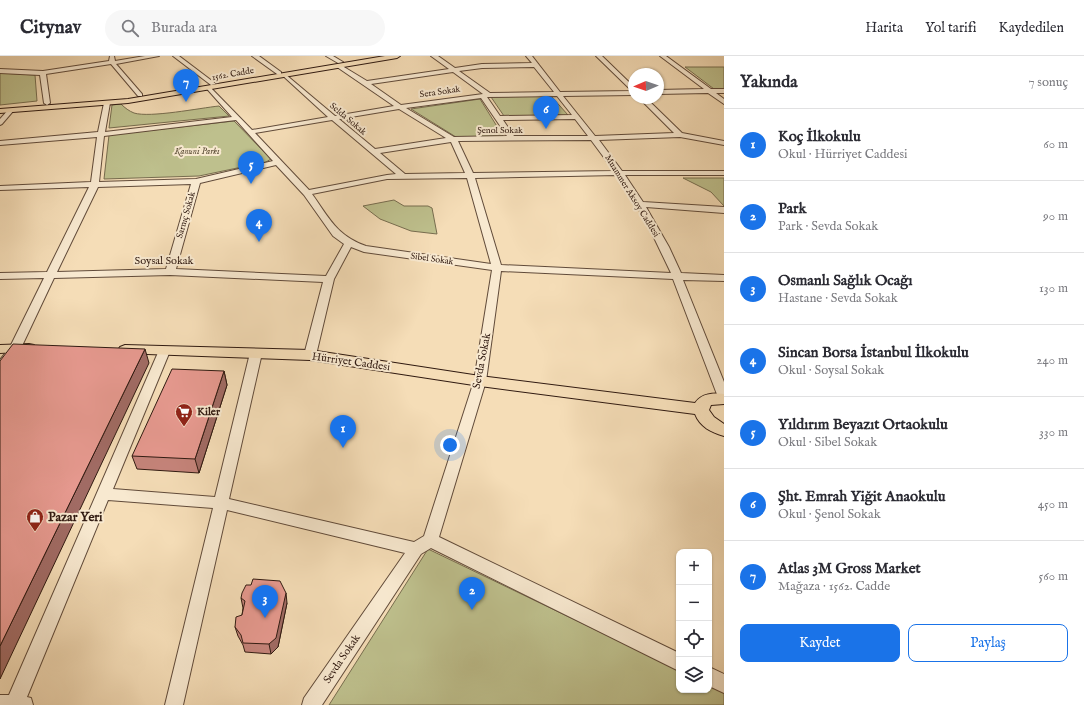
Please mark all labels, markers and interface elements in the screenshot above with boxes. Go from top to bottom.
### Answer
search box [105,10,385,46]
text: Citynav [20,16,81,40]
icon: search [119,17,141,39]
text: Burada ara [151,18,217,37]
text: Harita [865,19,903,37]
text: Yol tarifi [925,19,977,37]
text: Kaydedilen [999,19,1064,37]
street label: 1562. Cadde [211,65,255,83]
north arrow [628,68,664,104]
pin: 7 [173,69,199,102]
text: Yakında [740,72,798,93]
text: 7 sonuç [1028,74,1068,91]
street label: Sera Sokak [419,84,461,100]
pin: 6 [533,96,559,129]
street label: Selda Sokak [327,100,369,138]
street label: Şenol Sokak [477,125,523,136]
text: Koç İlkokulu [778,127,861,146]
text: 1 [751,136,755,153]
text: 60 m [1043,136,1068,153]
park label: Kanuni Parkı [173,146,220,157]
text: Okul · Hürriyet Caddesi [778,146,908,163]
pin: 5 [238,151,264,184]
street label: Muammer Aksoy Caddesi [602,153,662,240]
street label: Sarnıç Sokak [174,190,198,239]
text: Park [778,199,807,218]
text: 2 [750,208,756,225]
text: 90 m [1043,208,1068,225]
pin: 4 [246,209,272,242]
text: Park · Sevda Sokak [778,218,878,235]
street label: Sibel Sokak [410,251,454,267]
street label: Soysal Sokak [135,254,194,268]
text: Osmanlı Sağlık Ocağı [778,271,912,290]
text: 3 [751,280,755,297]
text: 130 m [1039,280,1068,297]
text: Hastane · Sevda Sokak [778,290,898,307]
street label: Sevda Sokak [470,332,494,390]
text: Sincan Borsa İstanbul İlkokulu [778,343,969,362]
street label: Hürriyet Caddesi [311,350,391,374]
text: 4 [750,352,756,369]
text: 240 m [1036,352,1068,369]
text: Okul · Soysal Sokak [778,362,884,379]
supermarket icon: Kiler [174,402,194,427]
place label: Kiler [197,405,221,419]
pin: 1 [330,415,356,448]
text: Yıldırım Beyazıt Ortaokulu [778,415,948,434]
text: 5 [751,424,755,441]
text: 330 m [1039,424,1068,441]
text: Okul · Sibel Sokak [778,434,877,451]
your location [440,435,460,455]
text: Şht. Emrah Yiğit Anaokulu [778,487,946,506]
text: 6 [750,496,756,513]
text: 450 m [1038,496,1068,513]
text: Okul · Şenol Sokak [778,506,881,523]
shop icon: Pazar Yeri [25,507,45,532]
place label: Pazar Yeri [48,509,103,526]
map controls [676,549,712,693]
button: + [676,549,712,585]
text: Atlas 3M Gross Market [778,559,921,578]
text: 7 [750,568,756,585]
text: 560 m [1039,568,1068,585]
pin: 2 [459,577,485,610]
text: Mağaza · 1562. Cadde [778,578,890,595]
pin: 3 [252,585,278,618]
button: − [676,585,712,621]
button: locate [676,621,712,657]
button: Kaydet [740,624,900,662]
button: Paylaş [908,624,1068,662]
street label: Sevda Sokak [320,632,364,686]
button: layers [676,657,712,693]

